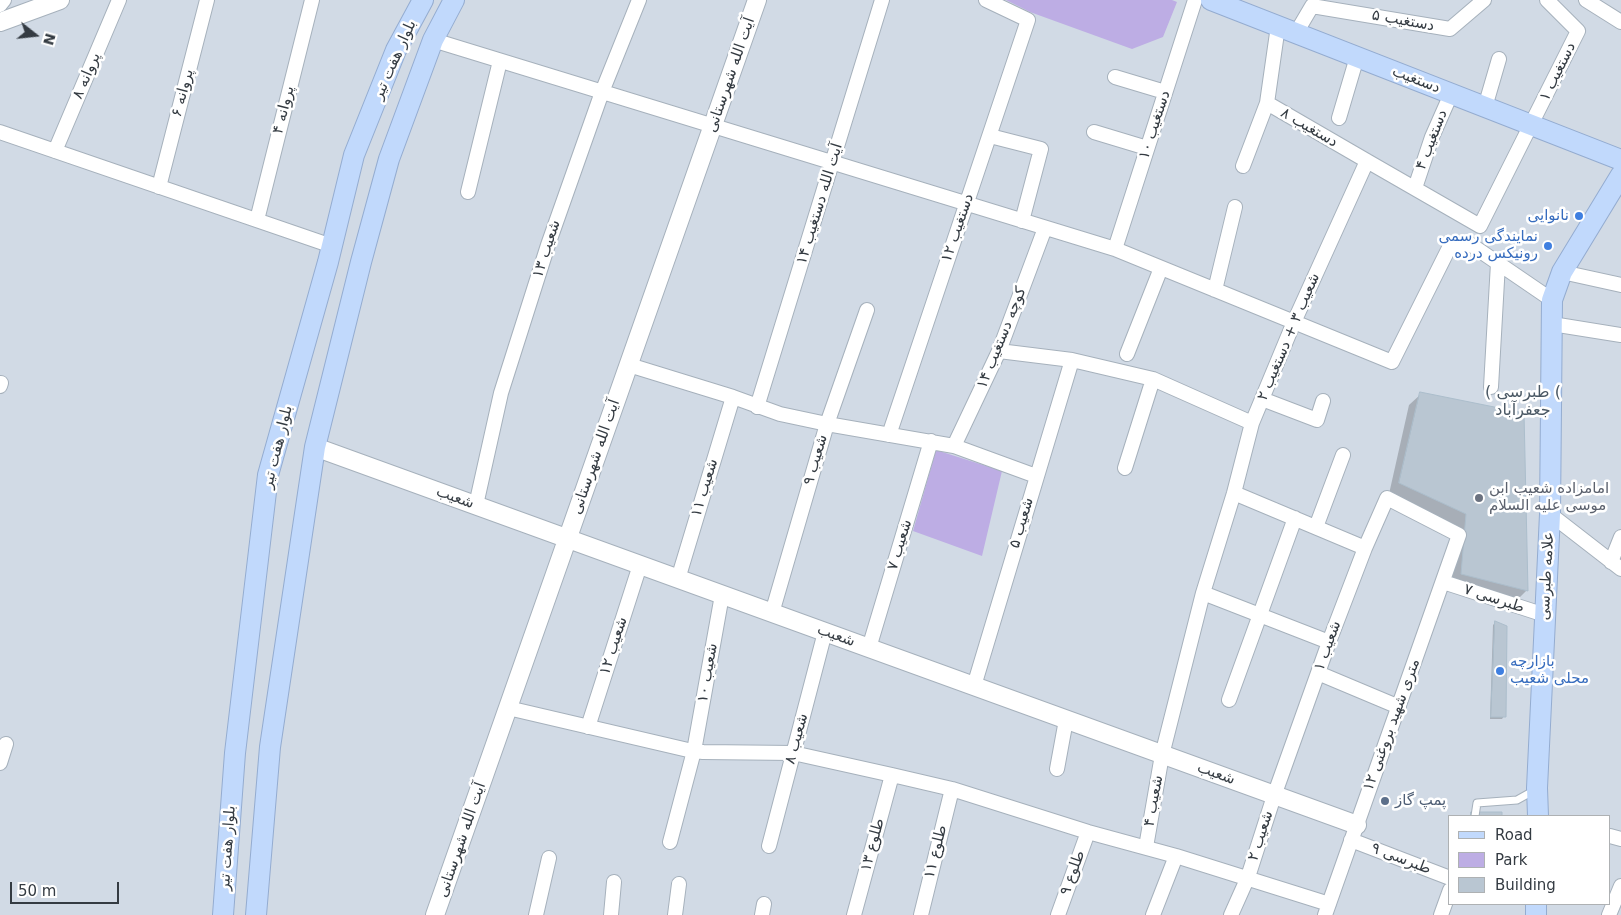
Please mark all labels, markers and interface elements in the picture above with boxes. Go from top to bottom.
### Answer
street label: دستغیب ۵ [1370,7,1436,35]
north arrow [10,10,60,60]
street label: آیت الله شهرستانی [703,15,759,135]
street label: بلوار هفت تیر [369,17,421,103]
text: N [40,31,59,47]
street label: دستغیب ۱ [1536,40,1580,104]
street label: پروانه ۸ [69,50,105,102]
street label: دستغیب [1389,63,1443,97]
street label: پروانه ۶ [168,67,198,119]
street label: پروانه ۴ [269,84,299,136]
street label: دستغیب ۱۰ [1135,88,1175,162]
street label: دستغیب ۸ [1277,104,1341,152]
street label: دستغیب ۴ [1412,107,1452,173]
street label: آیت الله دستغیب ۱۴ [793,141,847,267]
street label: دستغیب ۱۲ [938,191,978,265]
place label: نانوایی [1527,207,1569,225]
marker: نانوایی [1573,210,1585,222]
street label: شعیب ۱۳ [529,218,565,280]
place label: نمایندگی رسمی رونیکس درده [1439,228,1538,263]
marker: نمایندگی رسمی رونیکس درده [1542,240,1554,252]
street label: شعیب ۳ + دستغیب ۲ [1254,270,1324,404]
street label: کوچه دستغیب ۱۴ [973,285,1031,391]
district label: ( طبرسی ( جعفرآباد [1485,383,1561,421]
street label: آیت الله شهرستانی [568,397,624,517]
street label: بلوار هفت تیر [259,404,297,490]
street label: شعیب ۹ [800,433,832,487]
street label: شعیب ۱۱ [688,457,722,519]
place label: امامزاده شعیب ابن موسی علیه السلام [1489,480,1609,515]
street label: شعیب [434,483,476,513]
marker: امامزاده شعیب ابن موسی علیه السلام [1473,492,1485,504]
street label: شعیب ۵ [1006,496,1038,550]
street label: شعیب ۷ [884,518,916,572]
street label: علامه طبرسی [1536,531,1558,621]
street label: طبرسی ۷ [1461,581,1527,617]
street label: شعیب ۱۲ [596,615,632,677]
street label: شعیب ۱ [1311,619,1345,673]
street label: شعیب [815,621,857,651]
street label: شعیب ۱۰ [694,642,722,704]
place label: بازارچه محلی شعیب [1510,653,1589,688]
street label: ۱۲ متری شهید بروغنی [1360,656,1424,794]
marker: بازارچه محلی شعیب [1494,665,1506,677]
street label: شعیب ۸ [782,712,812,766]
street label: شعیب [1195,759,1237,789]
street label: شعیب ۴ [1141,774,1167,828]
street label: آیت الله شهرستانی [434,780,490,900]
place label: پمپ گاز [1395,792,1446,810]
marker: پمپ گاز [1379,795,1391,807]
street label: بلوار هفت تیر [216,805,240,891]
street label: شعیب ۲ [1244,809,1278,863]
legend [1448,815,1611,905]
street label: طلوع ۱۳ [857,816,889,874]
street label: طلوع ۱۱ [921,823,951,881]
text: Road [1495,826,1533,844]
street label: طبرسی ۹ [1369,839,1433,879]
street label: طلوع ۹ [1057,848,1089,898]
text: Park [1495,851,1527,869]
scale bar [12,872,121,904]
text: Building [1495,876,1556,894]
text: 50 m [18,882,56,900]

